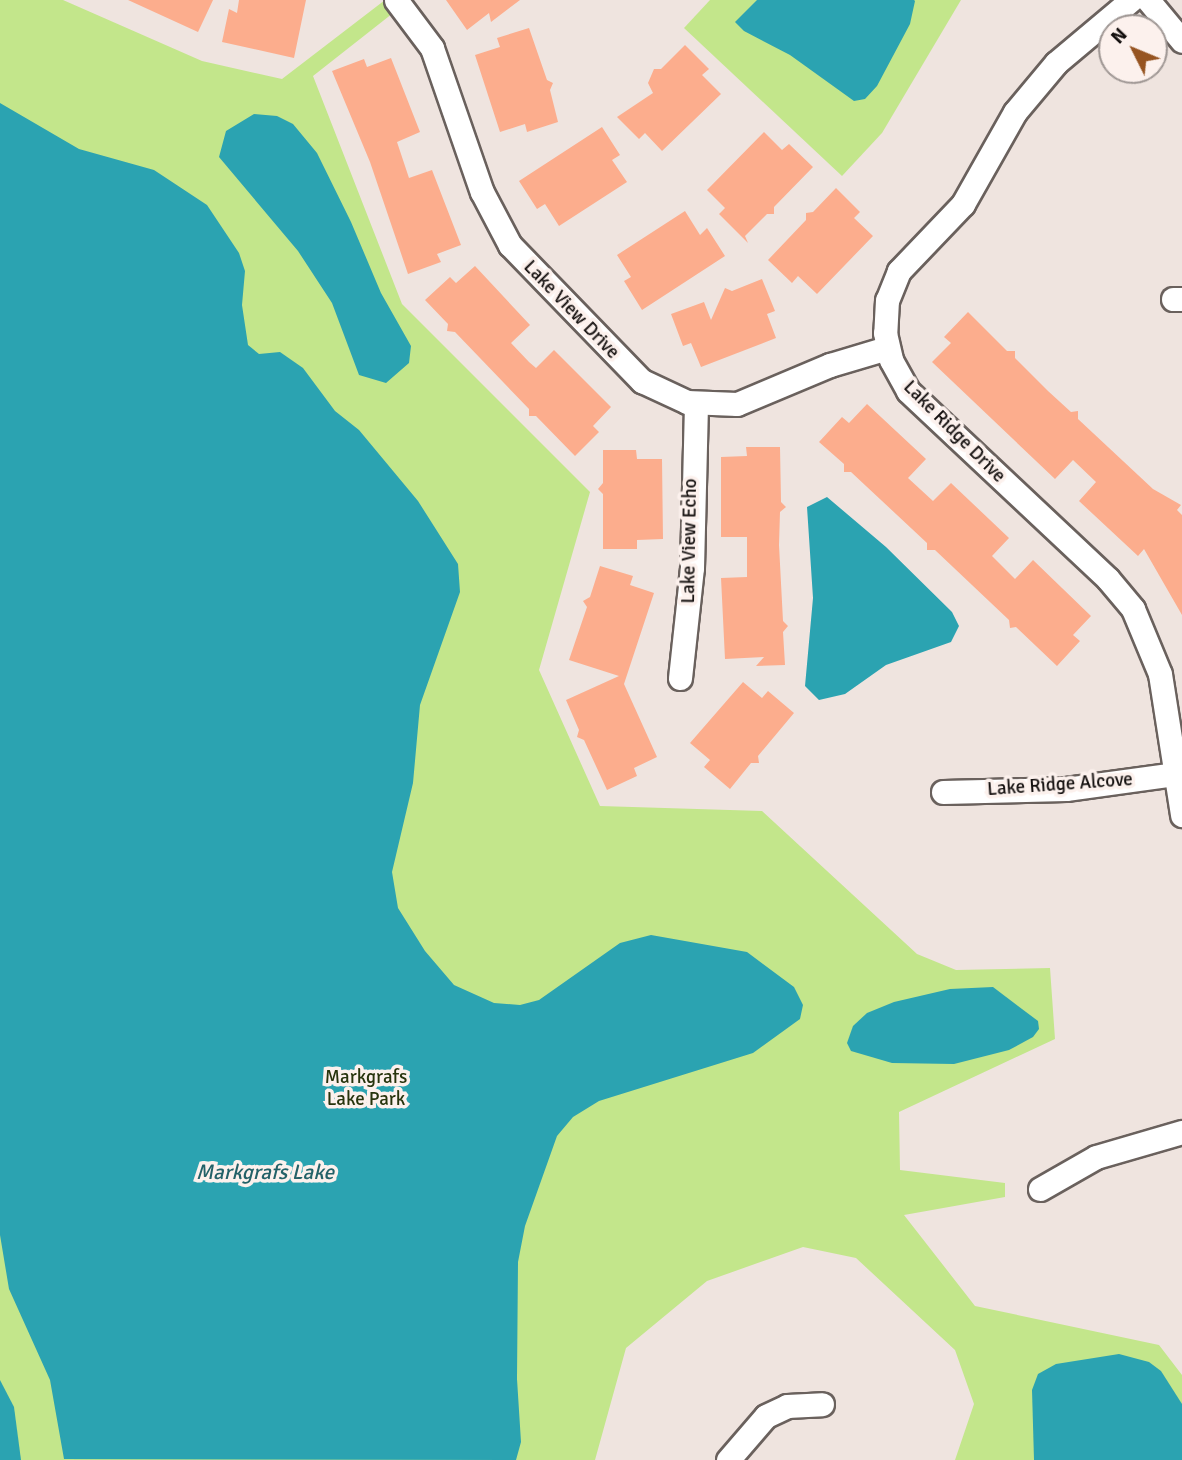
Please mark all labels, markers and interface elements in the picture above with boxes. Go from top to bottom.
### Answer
north arrow [1098,14,1168,84]
text: N [1106,23,1132,49]
street label: Lake View Drive [518,256,624,364]
street label: Lake Ridge Drive [898,376,1010,488]
street label: Lake View Echo [678,478,702,604]
street label: Lake Ridge Alcove [986,769,1134,801]
park label: Markgrafs Lake Park [325,1067,407,1111]
water label: Markgrafs Lake [196,1159,334,1185]

